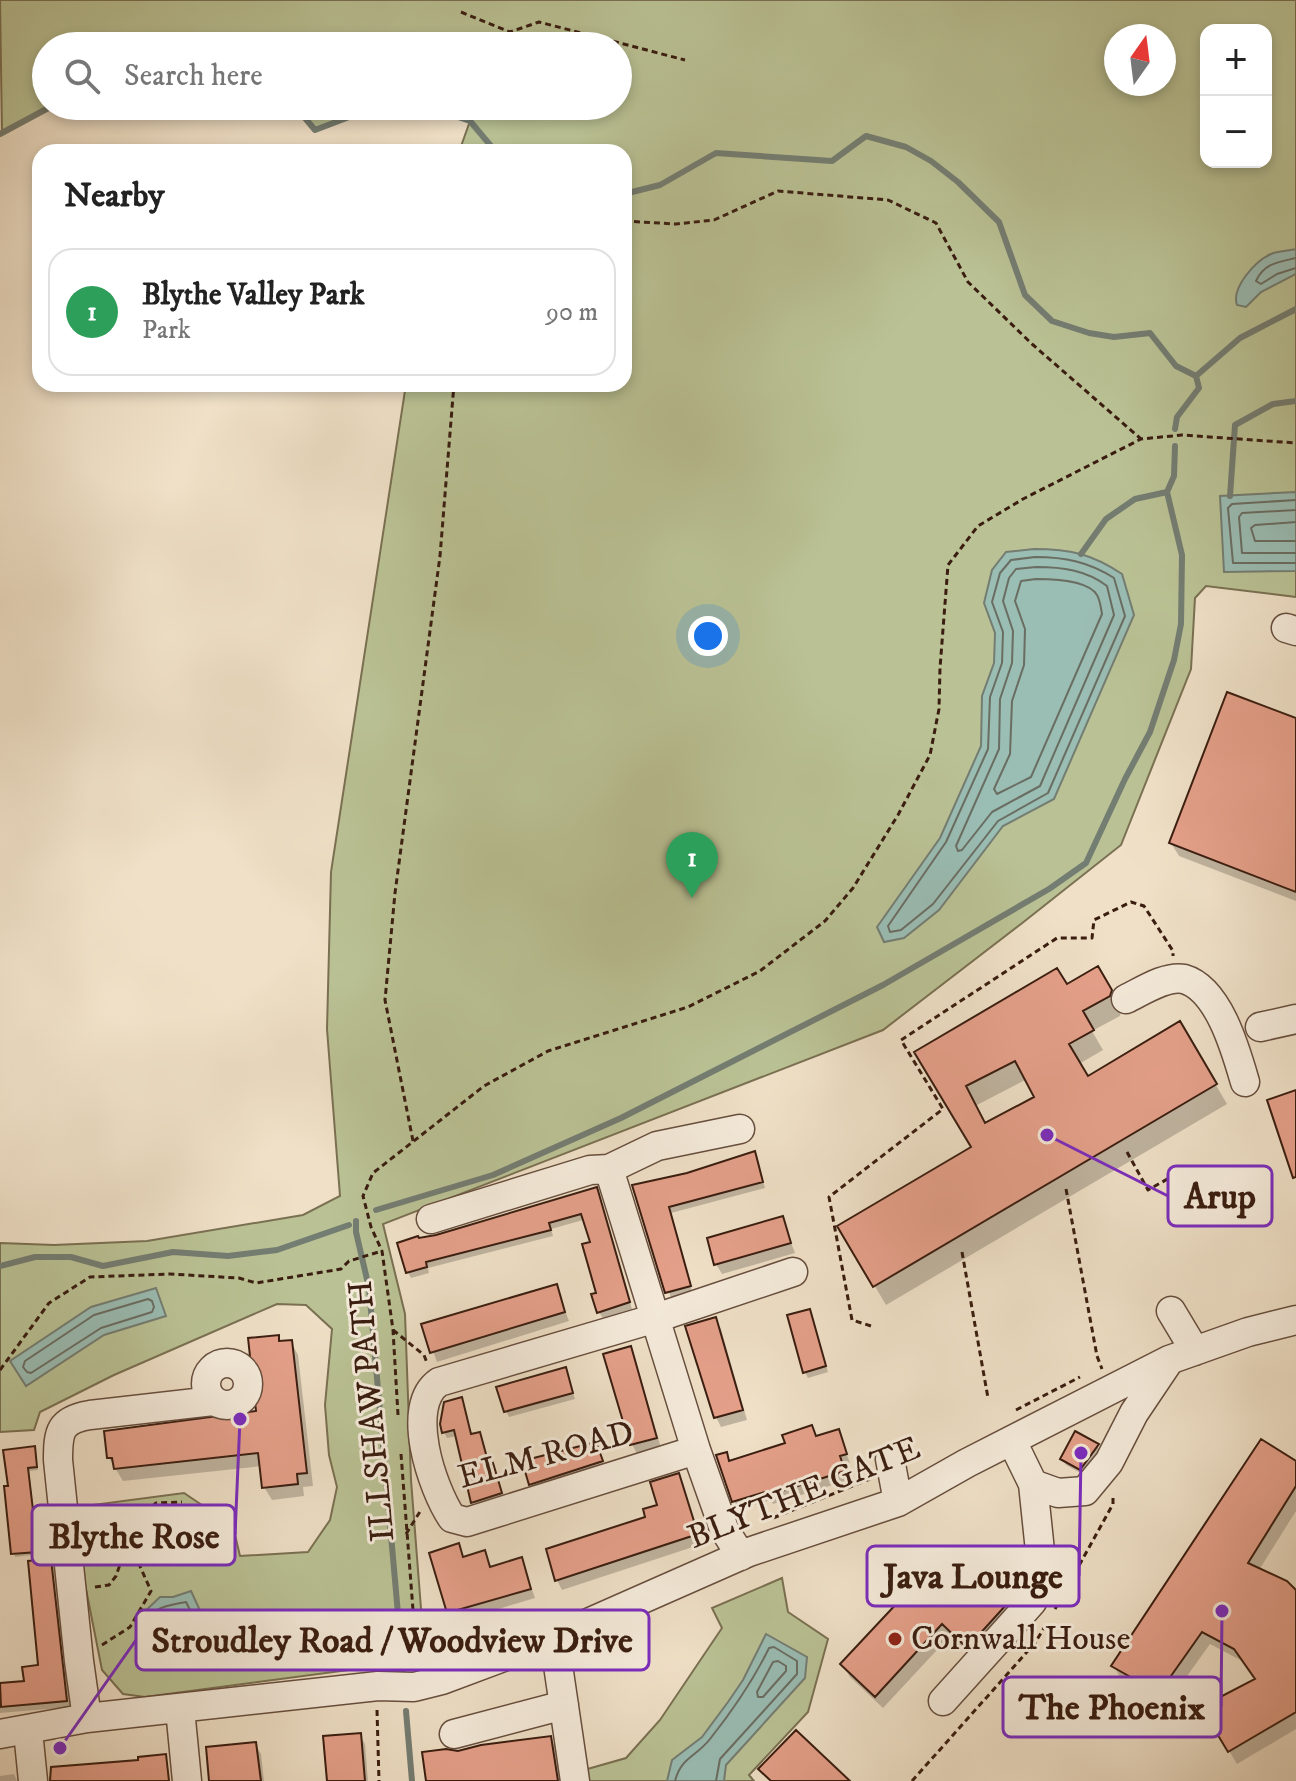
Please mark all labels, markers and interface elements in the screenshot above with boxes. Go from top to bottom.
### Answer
north arrow [1104,24,1176,96]
map controls [1200,24,1272,168]
button: + [1200,24,1272,96]
search box [32,32,632,120]
icon: search [60,54,104,98]
text: Search here [124,58,263,95]
button: − [1200,96,1272,168]
text: Nearby [64,175,165,217]
text: Blythe Valley Park [142,277,365,314]
text: 1 [87,296,97,329]
text: 90 m [546,296,598,329]
text: Park [142,314,191,347]
your location [688,616,728,656]
pin: 1 [666,832,718,898]
callout: Arup [1168,1166,1272,1226]
text: Arup [1183,1175,1256,1220]
street label: ILLSHAW PATH [340,1278,404,1544]
street label: ELM ROAD [454,1411,638,1499]
street label: BLYTHE GATE [682,1427,926,1559]
callout: Blythe Rose [32,1505,235,1565]
text: Blythe Rose [48,1515,220,1560]
callout: Java Lounge [867,1546,1079,1606]
text: Java Lounge [879,1555,1063,1600]
callout: Stroudley Road / Woodview Drive [136,1610,649,1670]
place label: Cornwall House [911,1618,1131,1660]
text: Stroudley Road / Woodview Drive [151,1619,633,1664]
marker: Cornwall House [886,1630,904,1648]
callout: The Phoenix [1003,1677,1221,1737]
text: The Phoenix [1018,1686,1206,1731]

